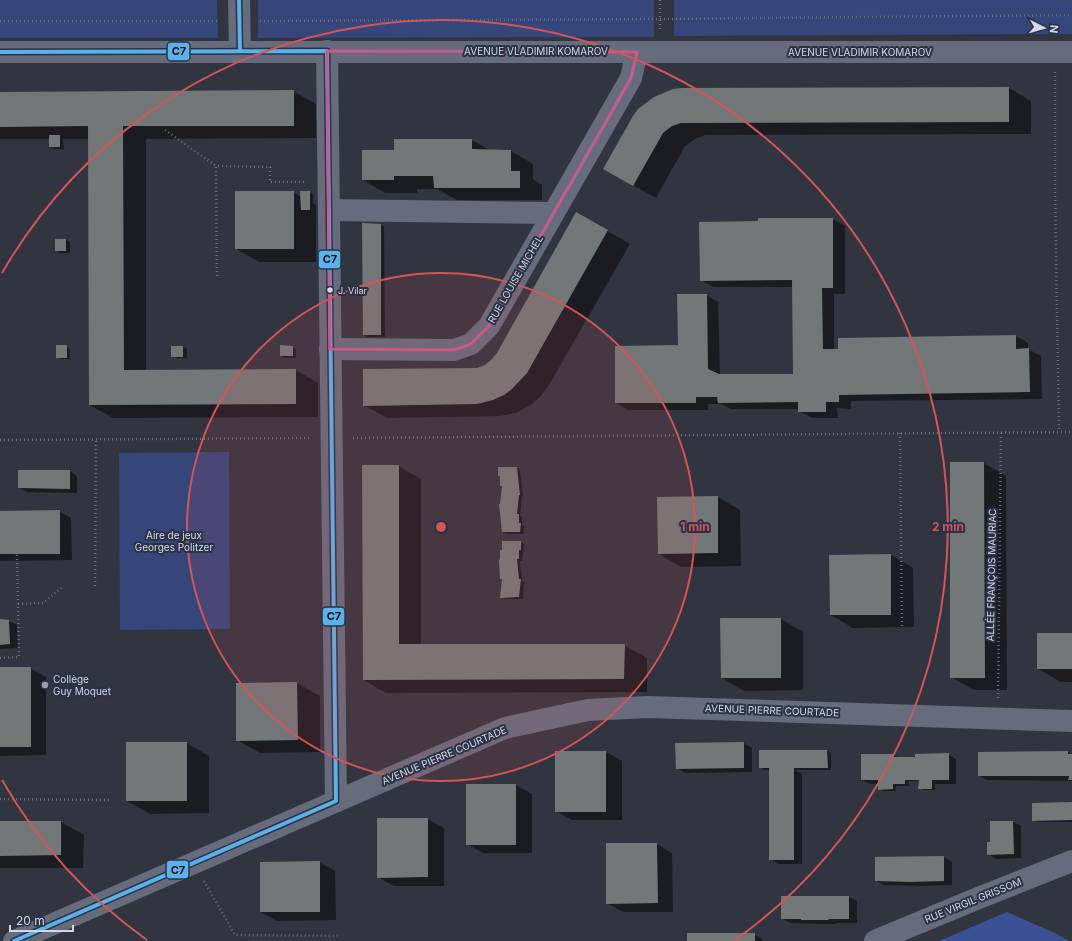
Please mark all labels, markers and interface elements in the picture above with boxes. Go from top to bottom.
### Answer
north arrow [1024,8,1064,48]
text: N [1047,24,1061,34]
line badge: C7 [167,42,190,61]
text: C7 [172,44,186,58]
street label: AVENUE VLADIMIR KOMAROV [464,45,608,57]
street label: AVENUE VLADIMIR KOMAROV [788,46,932,58]
street label: RUE LOUISE MICHEL [485,233,545,325]
line badge: C7 [318,250,341,269]
text: C7 [323,252,337,266]
marker: J. Vilar [325,285,335,295]
place label: J. Vilar [338,285,368,296]
street label: ALLÉE FRANÇOIS MAURIAC [983,508,998,642]
text: 1 min [680,519,710,534]
text: 2 min [932,519,964,534]
centre of rings [434,520,448,534]
park label: Aire de jeux Georges Politzer [135,529,213,553]
line badge: C7 [322,607,345,626]
text: C7 [327,609,341,623]
place label: Collège Guy Moquet [53,673,112,697]
marker: Collège Guy Moquet [40,680,50,690]
street label: AVENUE PIERRE COURTADE [705,702,839,718]
street label: AVENUE PIERRE COURTADE [380,723,508,787]
line badge: C7 [166,860,189,879]
text: C7 [171,863,185,877]
street label: RUE VIRGIL GRISSOM [923,875,1023,925]
scale bar [10,907,73,933]
text: 20 m [16,913,45,928]

